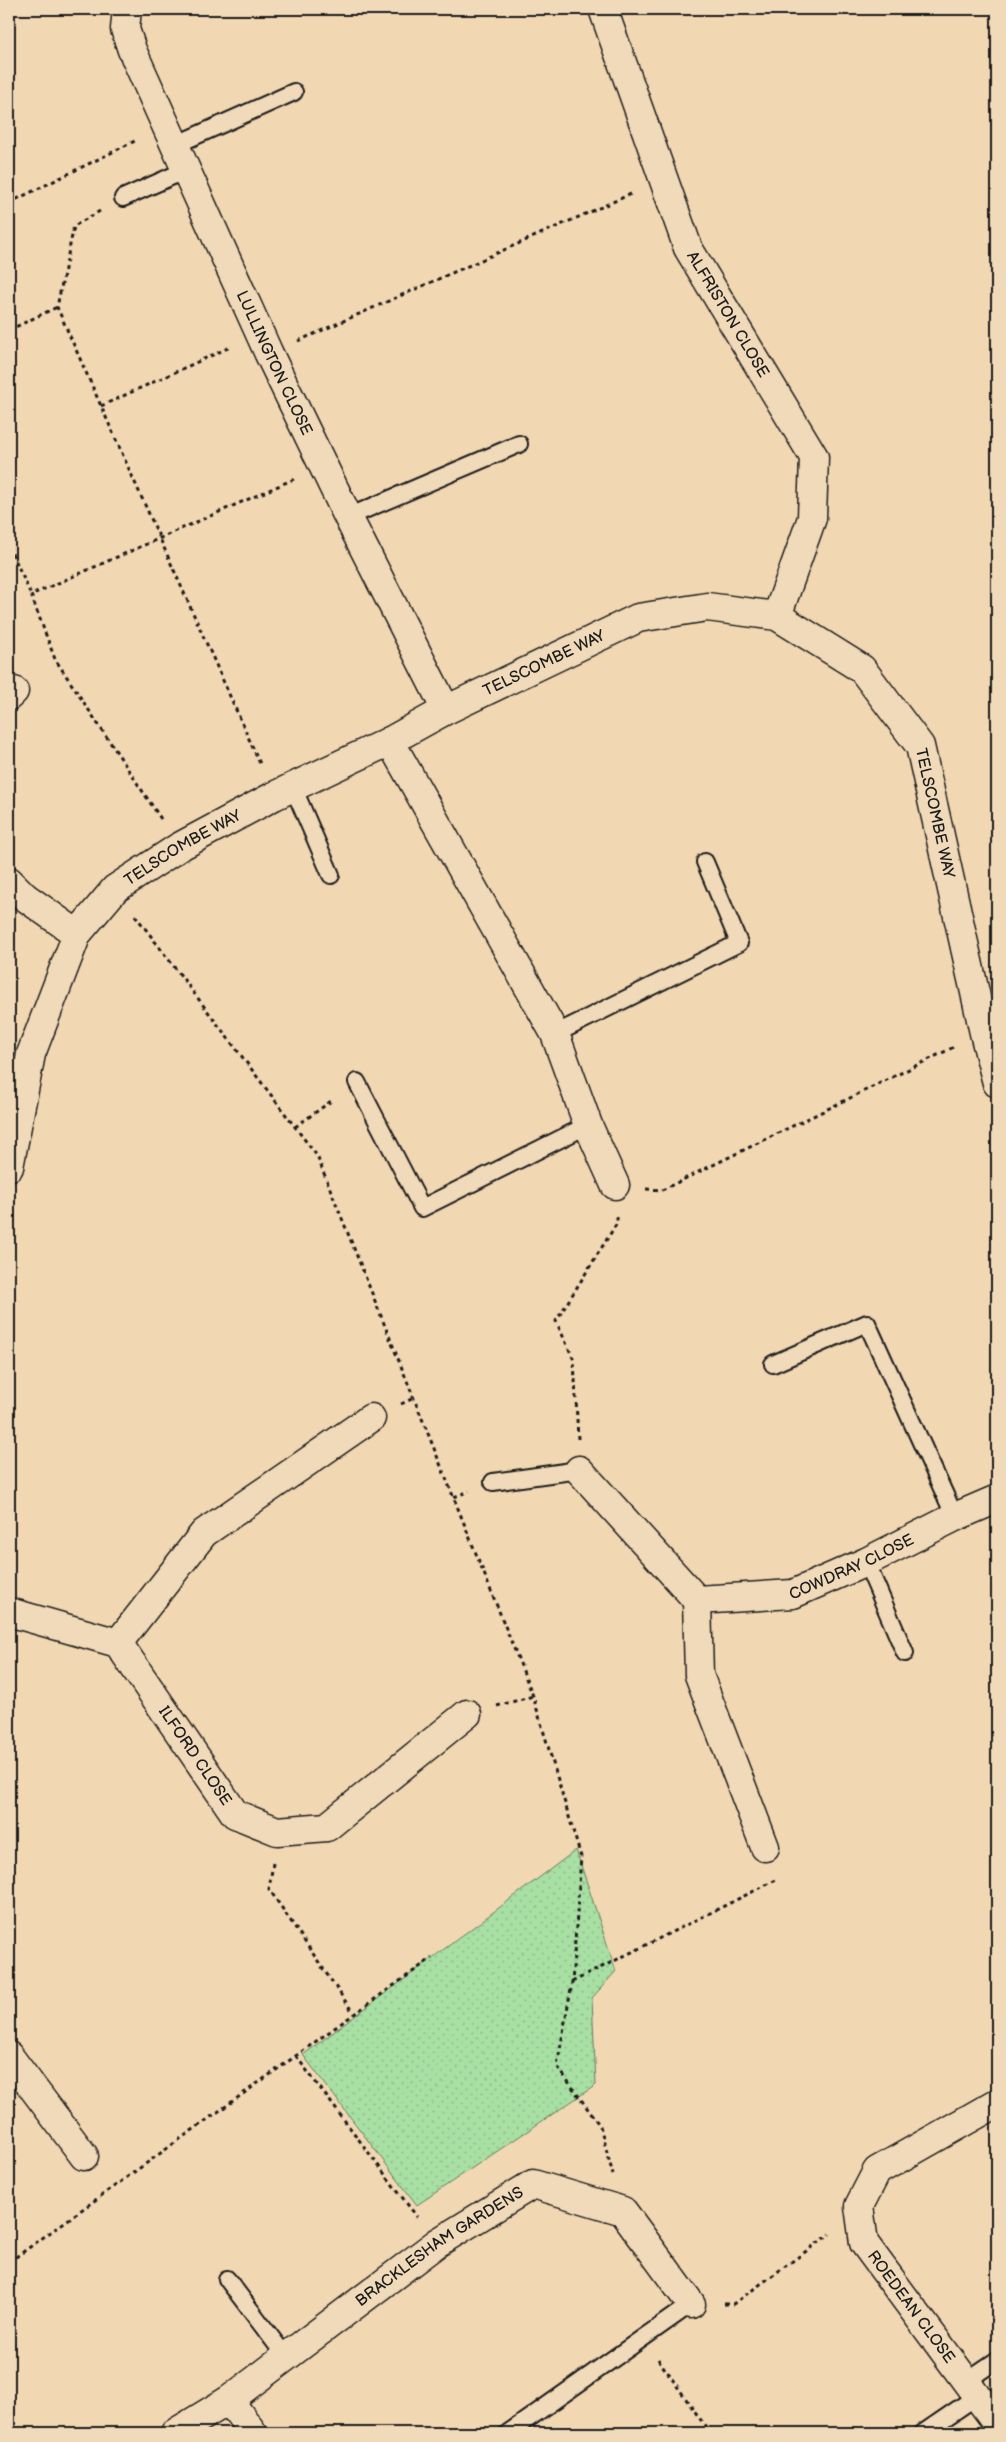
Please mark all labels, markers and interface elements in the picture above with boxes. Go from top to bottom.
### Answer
street label: ALFRISTON CLOSE [683,248,773,381]
street label: LULLINGTON CLOSE [232,288,316,438]
street label: TELSCOMBE WAY [480,626,609,700]
street label: TELSCOMBE WAY [911,746,959,881]
street label: TELSCOMBE WAY [121,806,245,890]
street label: COWDRAY CLOSE [786,1530,917,1604]
street label: ILFORD CLOSE [155,1703,236,1809]
street label: BRACKLESHAM GARDENS [352,2183,527,2311]
street label: ROEDEAN CLOSE [863,2247,959,2367]

